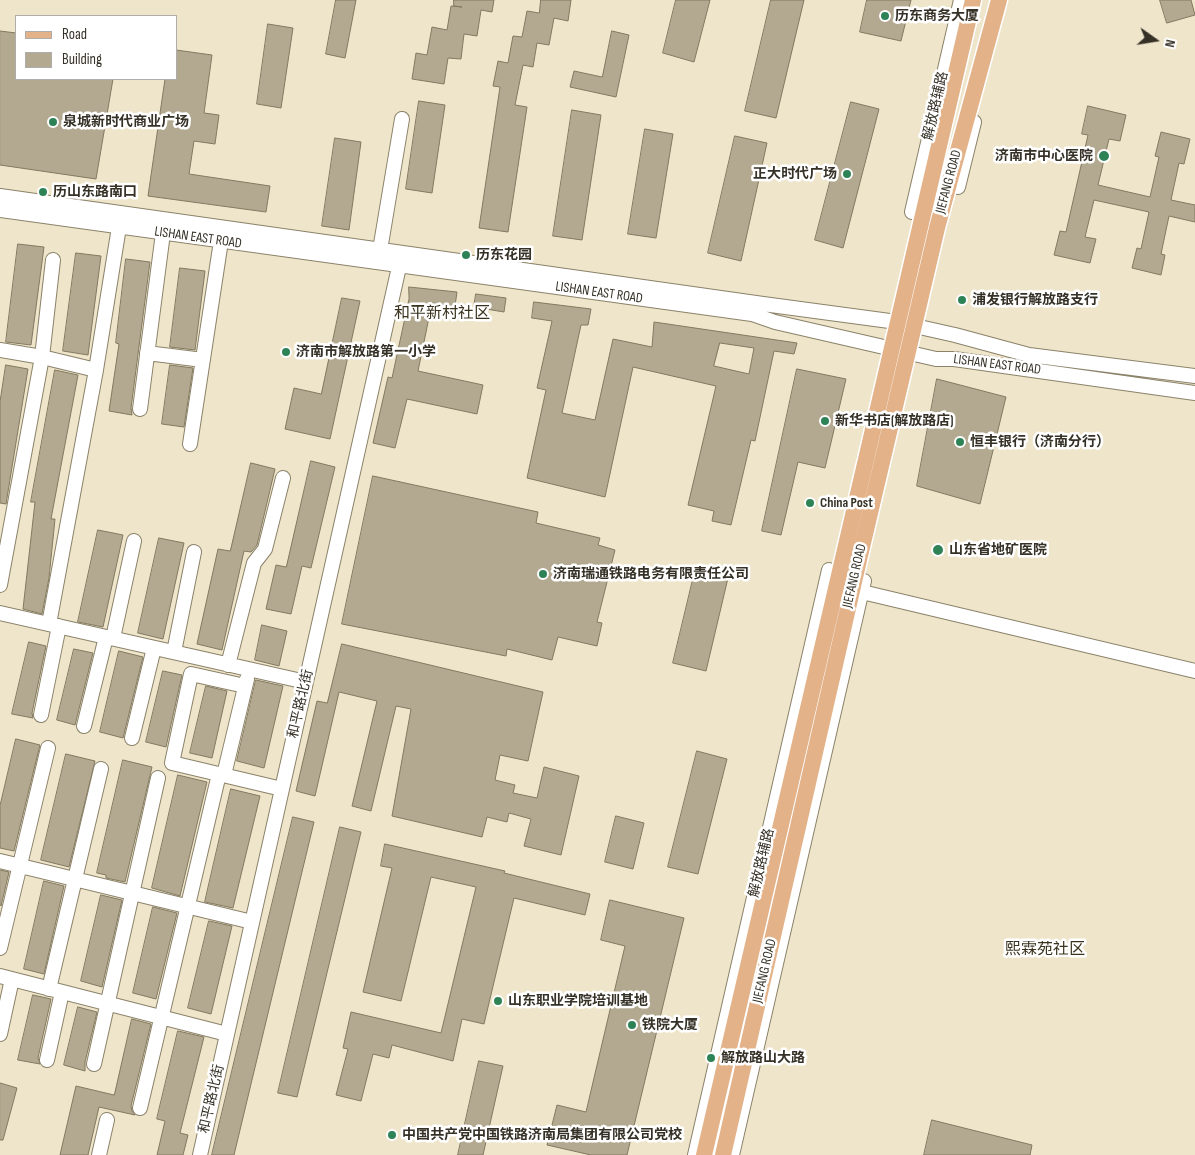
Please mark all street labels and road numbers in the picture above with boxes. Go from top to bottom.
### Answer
street label: 解放路辅路 [920,70,952,142]
street label: JIEFANG ROAD [932,148,966,216]
street label: LISHAN EAST ROAD [153,224,243,252]
street label: LISHAN EAST ROAD [554,279,644,307]
street label: LISHAN EAST ROAD [952,351,1042,379]
street label: JIEFANG ROAD [839,542,871,610]
street label: 和平路北街 [285,668,317,740]
street label: 解放路辅路 [746,827,778,899]
street label: JIEFANG ROAD [749,937,781,1005]
street label: 和平路北街 [196,1063,228,1135]

